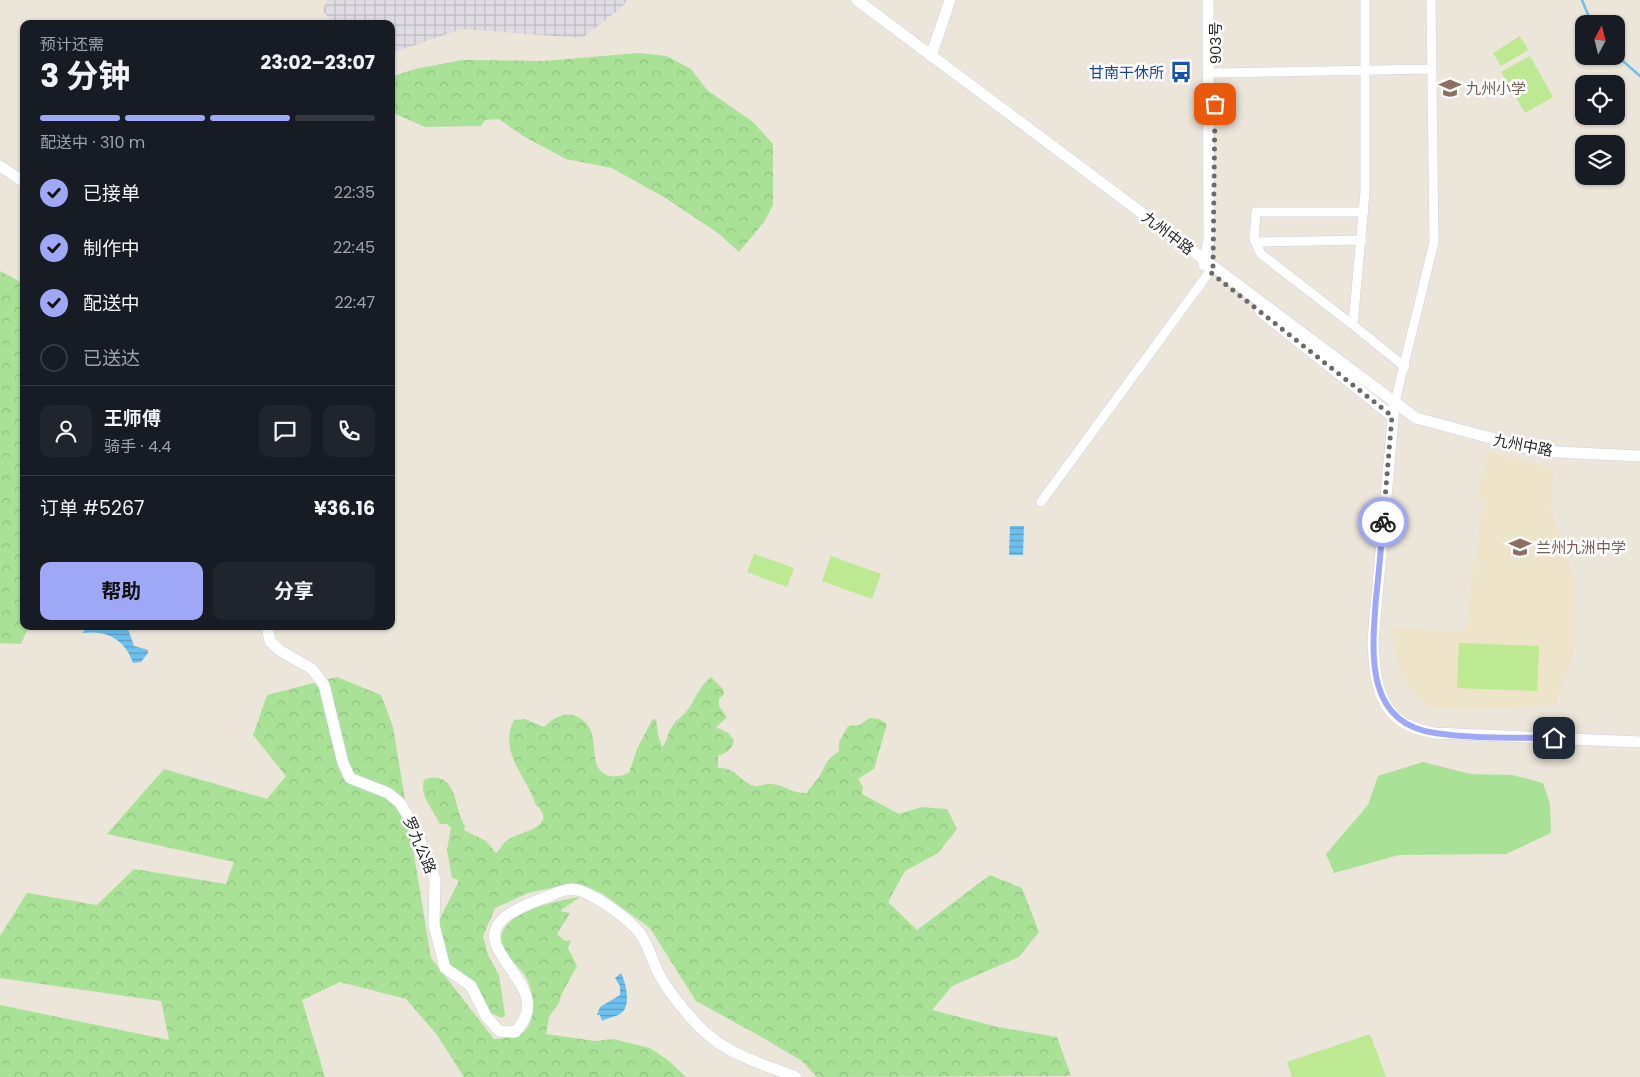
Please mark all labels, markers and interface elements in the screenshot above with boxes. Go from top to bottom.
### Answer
north arrow [1575,15,1625,65]
map controls [1575,15,1625,185]
street label: 903号 [1205,22,1226,64]
text: 预计还需 [40,33,104,56]
text: 23:02–23:07 [261,49,375,76]
text: 3 分钟 [40,53,130,98]
bus stop icon: 甘南干休所 [1168,59,1194,85]
place label: 甘南干休所 [1089,62,1164,83]
school or university icon: 九州小学 [1437,75,1463,101]
button: locate [1575,75,1625,125]
place label: 九州小学 [1466,78,1526,99]
pin [1194,83,1236,125]
icon: bag [1201,90,1229,118]
text: 配送中 · 310 m [40,131,145,154]
button: layers [1575,135,1625,185]
icon: check [40,179,68,207]
text: 已接单 [83,180,140,207]
text: 22:35 [334,181,375,204]
street label: 九州中路 [1138,207,1198,259]
icon: check [40,234,68,262]
text: 制作中 [83,235,140,262]
text: 22:45 [333,236,375,259]
icon: check [40,289,68,317]
text: 配送中 [83,290,140,317]
text: 22:47 [334,291,375,314]
text: 已送达 [83,345,140,372]
button: person [40,405,92,457]
text: 王师傅 [104,405,161,432]
button: chat [259,405,311,457]
button: phone [323,405,375,457]
street label: 九州中路 [1492,429,1554,461]
text: 骑手 · 4.4 [104,435,171,458]
text: 订单 #5267 [40,495,144,522]
text: ¥36.16 [314,495,375,522]
courier [1358,497,1408,547]
icon: bike [1369,508,1397,536]
school or university icon: 兰州九洲中学 [1507,534,1533,560]
place label: 兰州九洲中学 [1536,537,1626,558]
button: 帮助 [40,562,203,620]
button: 分享 [213,562,375,620]
pin [1533,717,1575,759]
icon: home [1540,724,1568,752]
street label: 罗九公路 [399,813,441,877]

